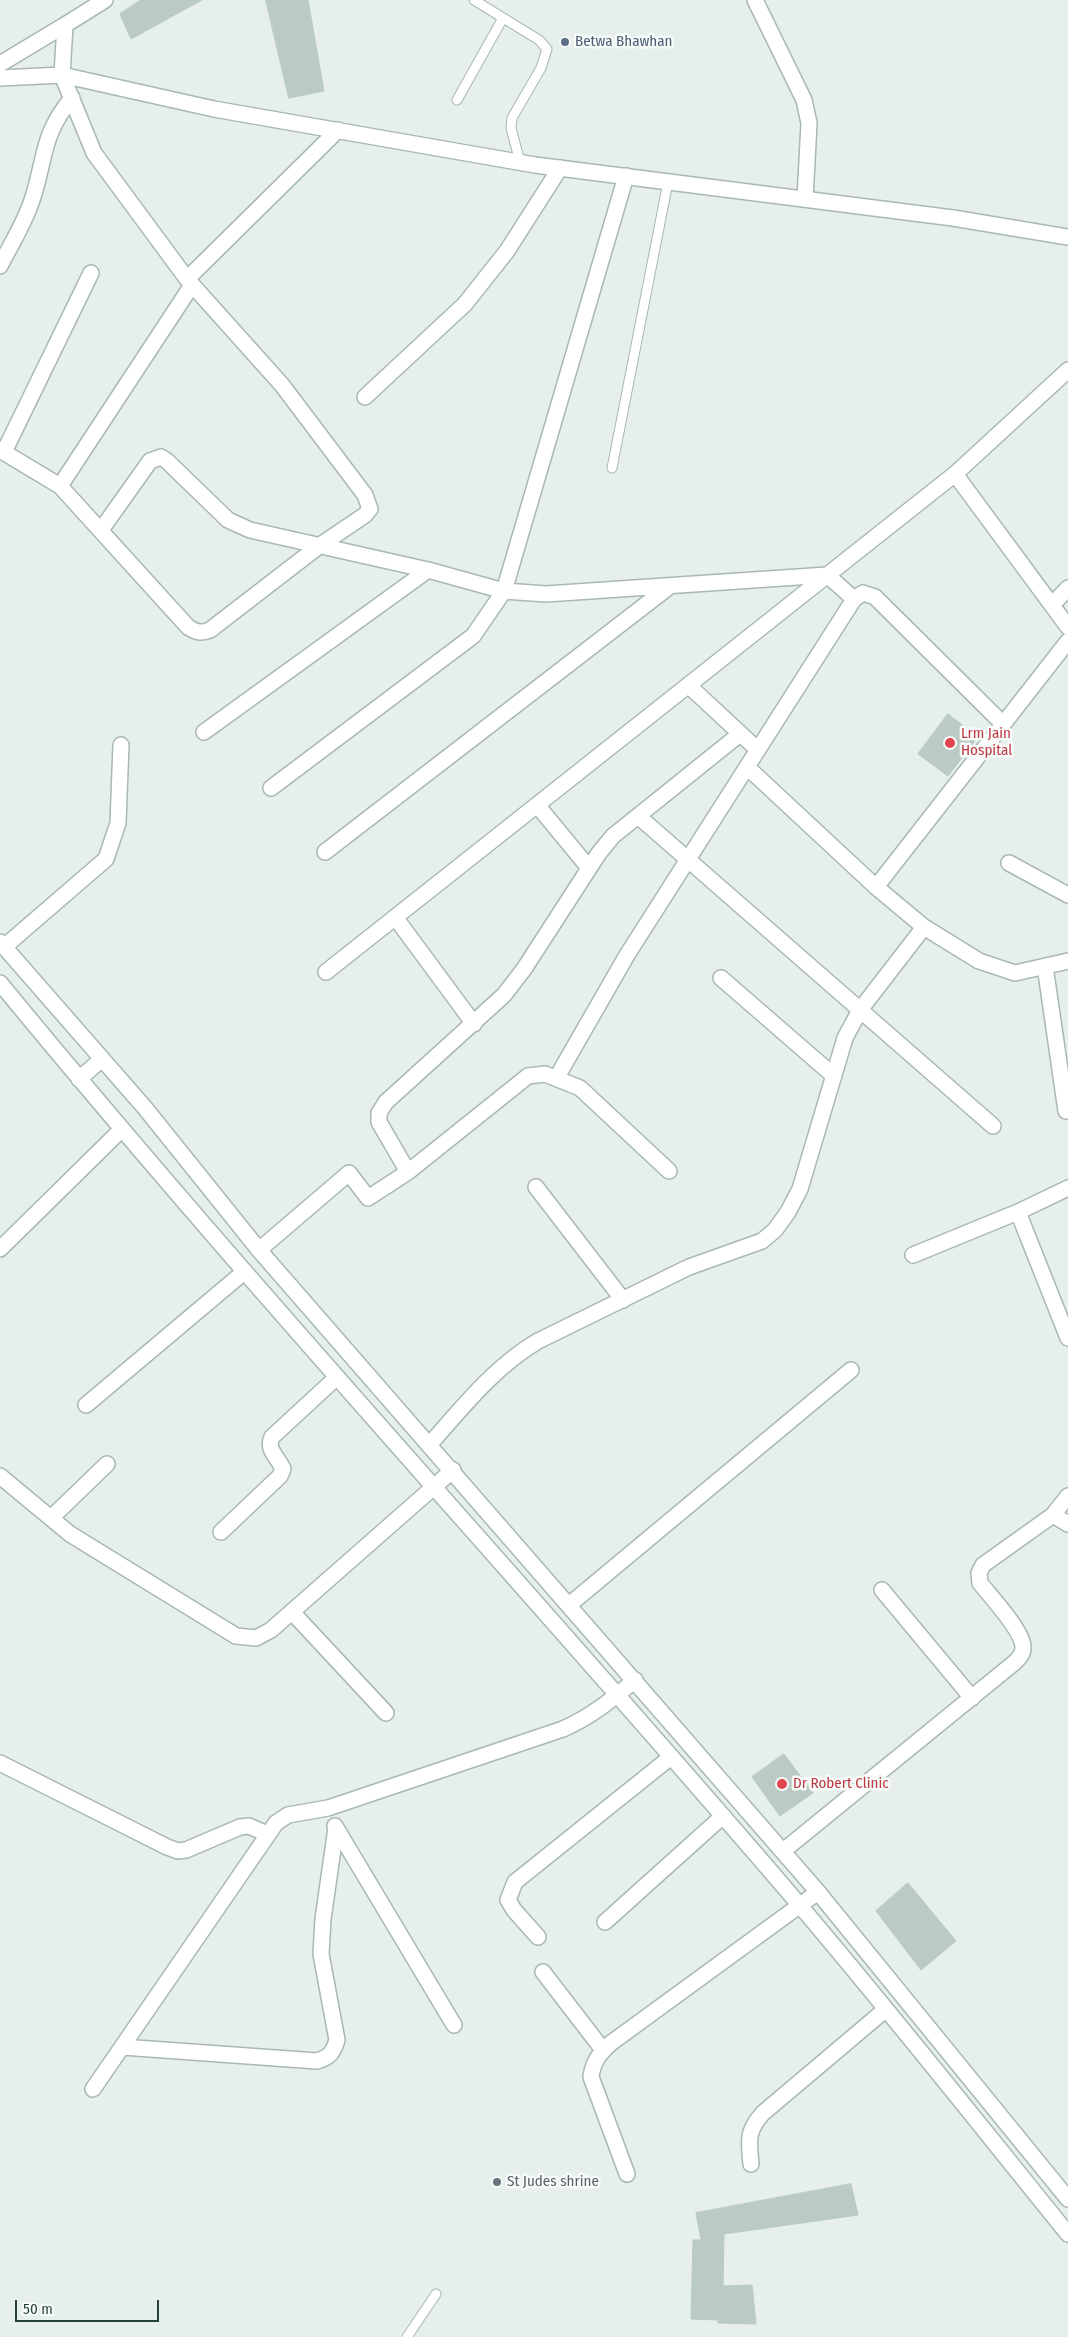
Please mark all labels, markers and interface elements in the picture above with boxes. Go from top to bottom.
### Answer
place label: Betwa Bhawhan [575,33,672,51]
marker: Betwa Bhawhan [559,36,571,48]
place label: Lrm Jain Hospital [961,725,1012,760]
marker: Lrm Jain Hospital [943,736,957,750]
place label: Dr Robert Clinic [793,1775,889,1793]
marker: Dr Robert Clinic [775,1777,789,1791]
place label: St Judes shrine [507,2173,599,2191]
marker: St Judes shrine [491,2176,503,2188]
scale bar [18,2290,161,2322]
text: 50 m [23,2300,53,2318]

